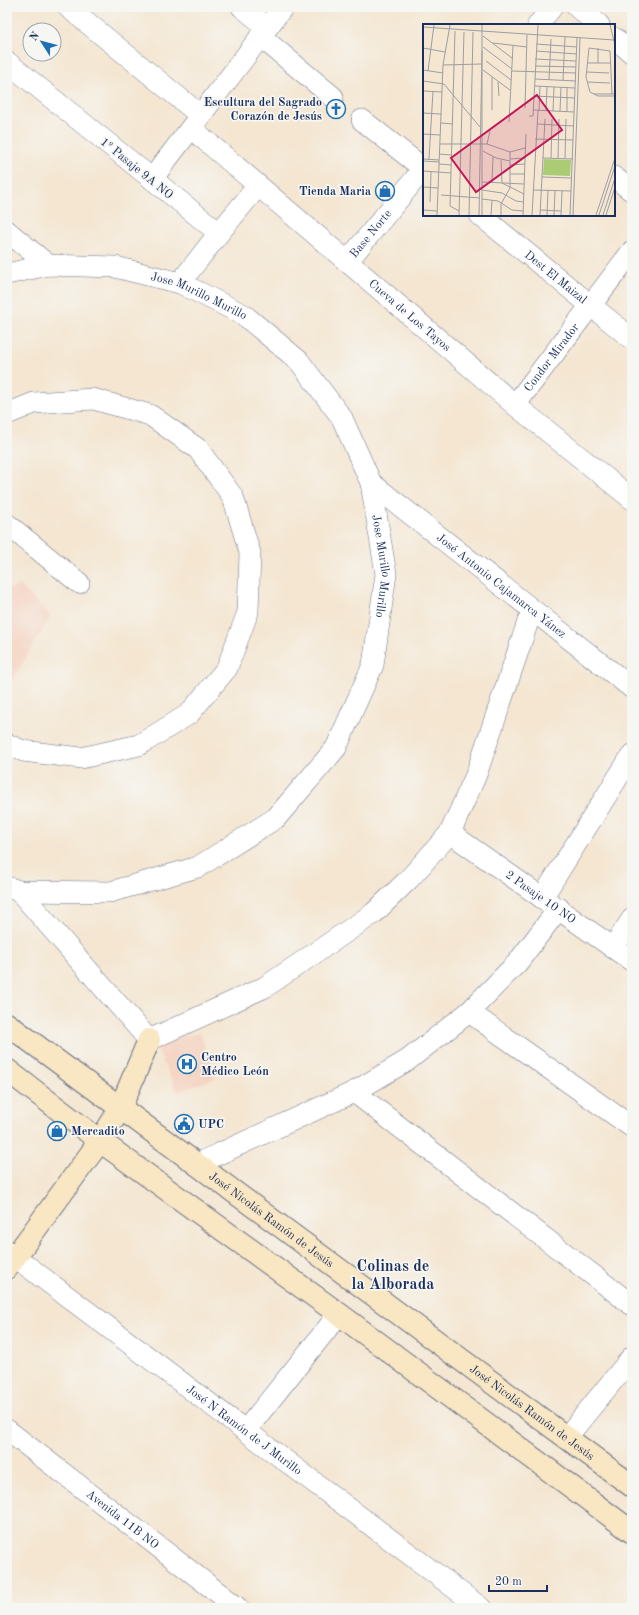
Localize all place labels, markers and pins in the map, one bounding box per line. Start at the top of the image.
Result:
place label: Escultura del Sagrado Corazón de Jesús [204,97,322,123]
church icon: Escultura del Sagrado Corazón de Jesús [325,98,347,120]
shop icon: Tienda Maria [374,180,396,202]
place label: Tienda Maria [299,186,371,198]
place label: Centro Médico León [201,1052,269,1078]
hospital icon: Centro Médico León [176,1053,198,1075]
public building icon: UPC [173,1113,195,1135]
place label: UPC [198,1119,224,1131]
shop icon: Mercadito [46,1120,68,1142]
place label: Mercadito [71,1126,125,1138]

